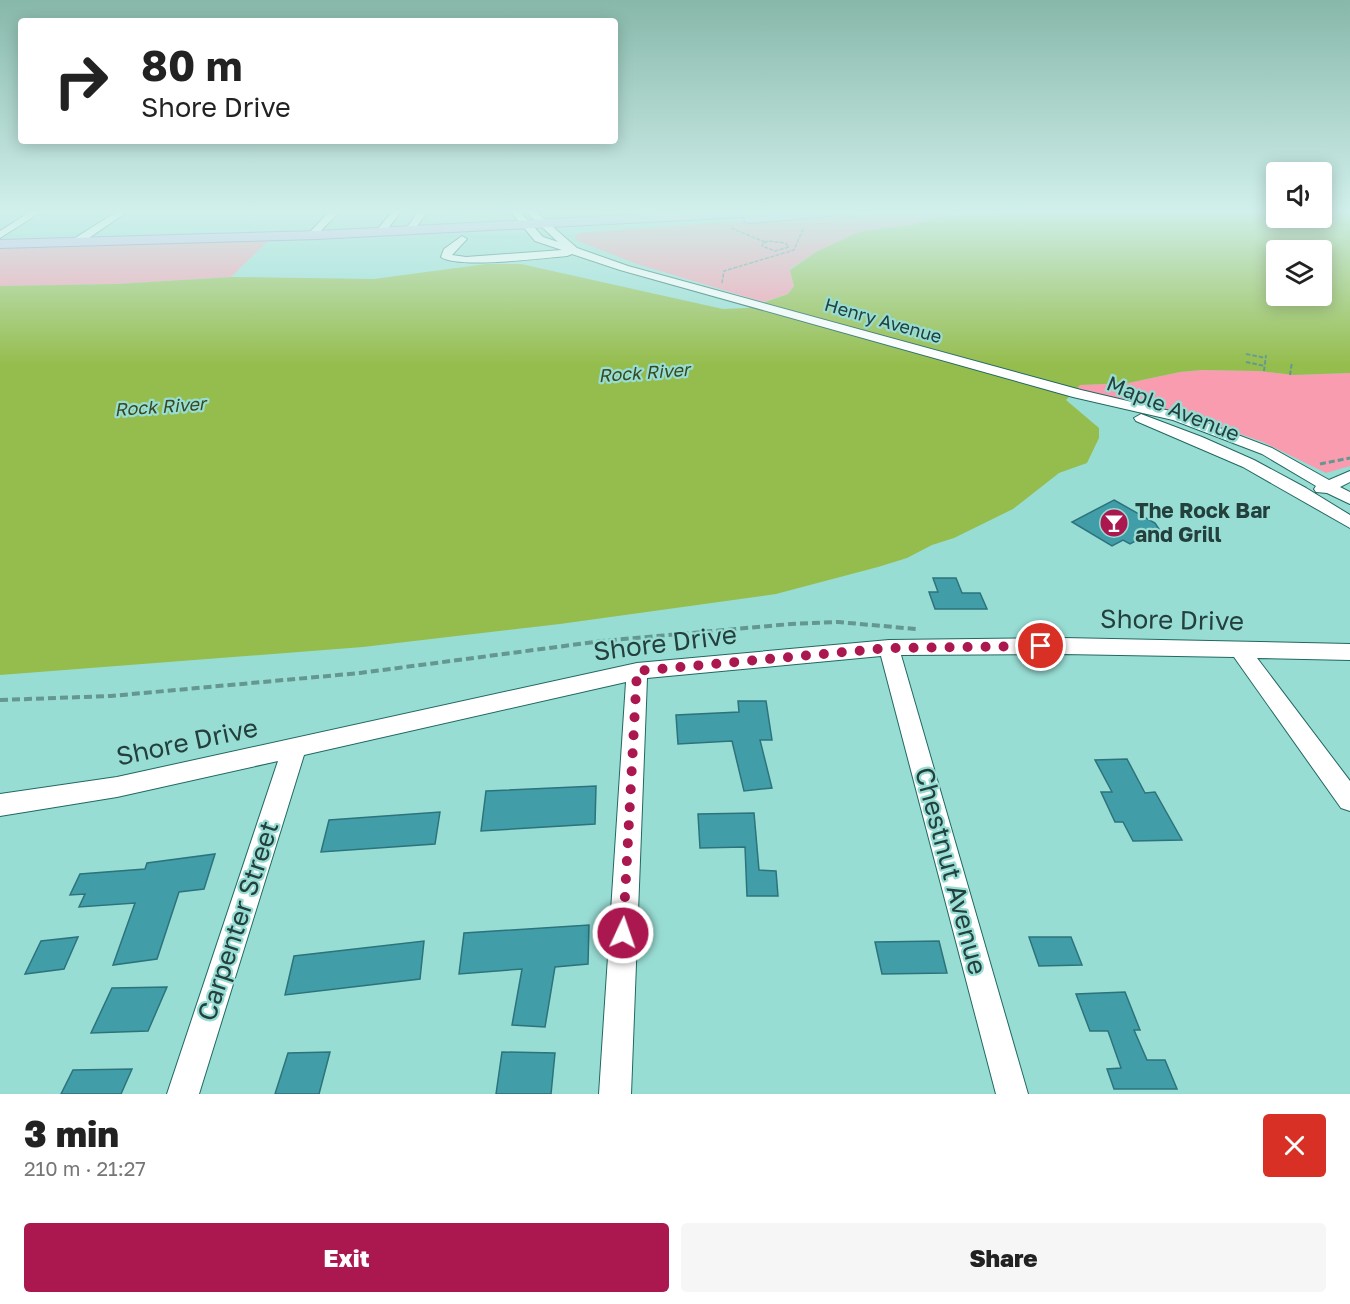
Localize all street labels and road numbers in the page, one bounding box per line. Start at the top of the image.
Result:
street label: Henry Avenue [822,293,944,347]
street label: Maple Avenue [1103,370,1244,447]
street label: Shore Drive [1100,603,1244,636]
street label: Shore Drive [592,618,738,667]
street label: Shore Drive [113,711,261,772]
street label: Chestnut Avenue [909,764,994,978]
street label: Carpenter Street [191,817,284,1025]

